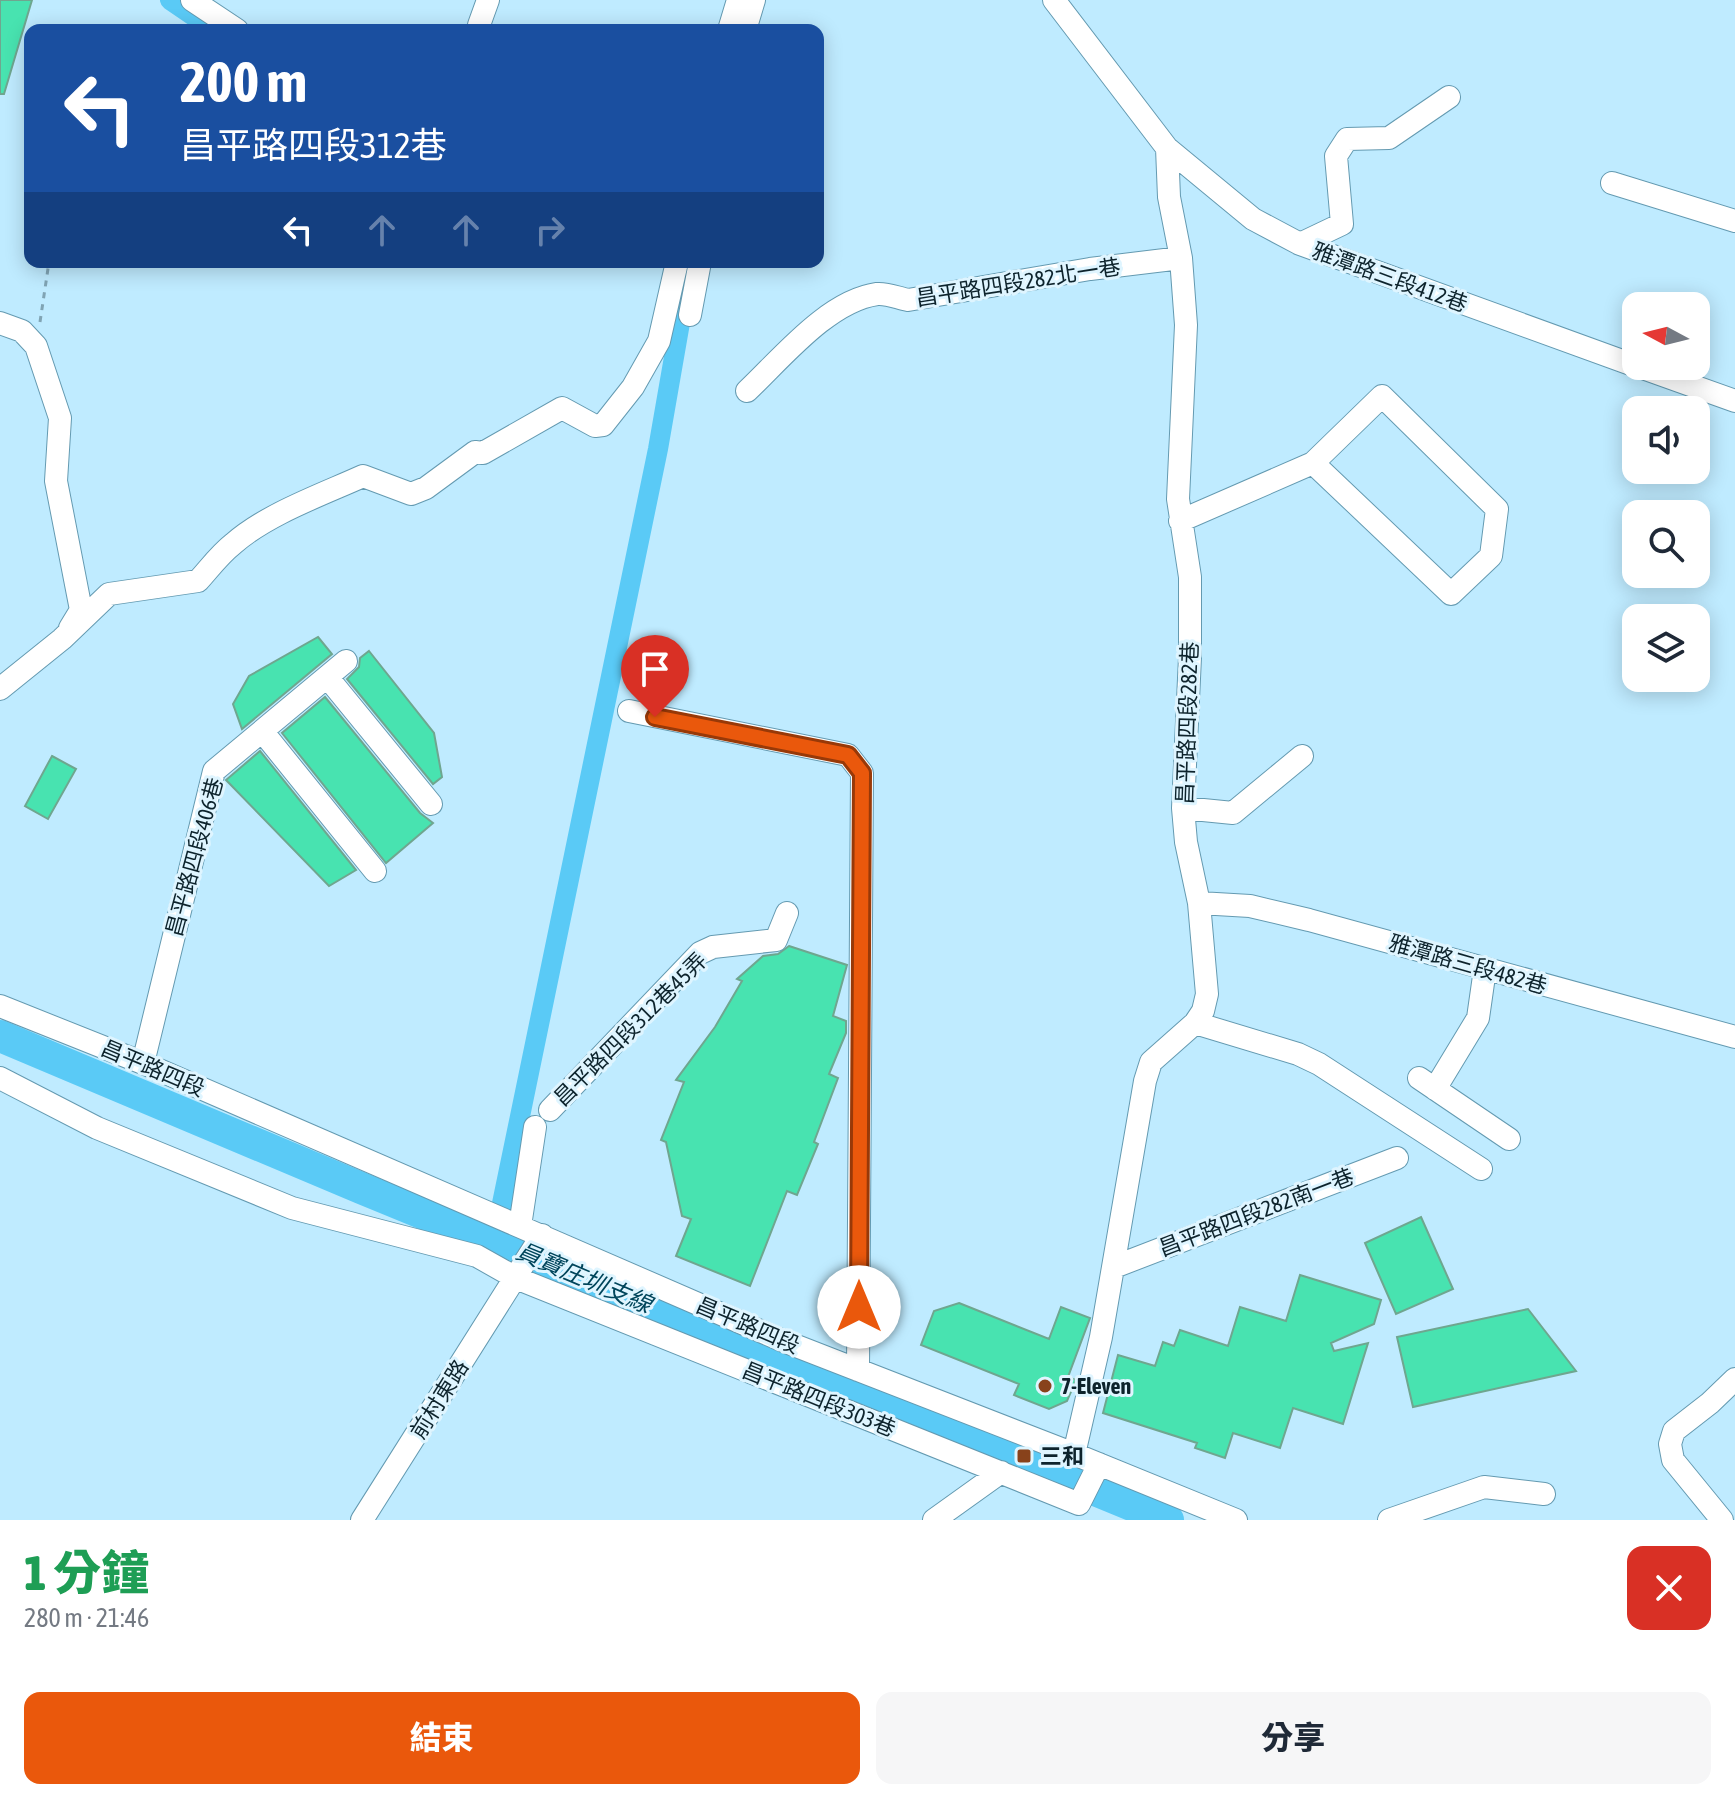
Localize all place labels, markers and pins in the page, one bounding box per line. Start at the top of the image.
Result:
pin [621,635,689,717]
place label: 7-Eleven [1061,1373,1131,1399]
marker: 7-Eleven [1036,1377,1054,1395]
place label: 三和 [1040,1443,1084,1469]
marker: 三和 [1015,1447,1033,1465]

